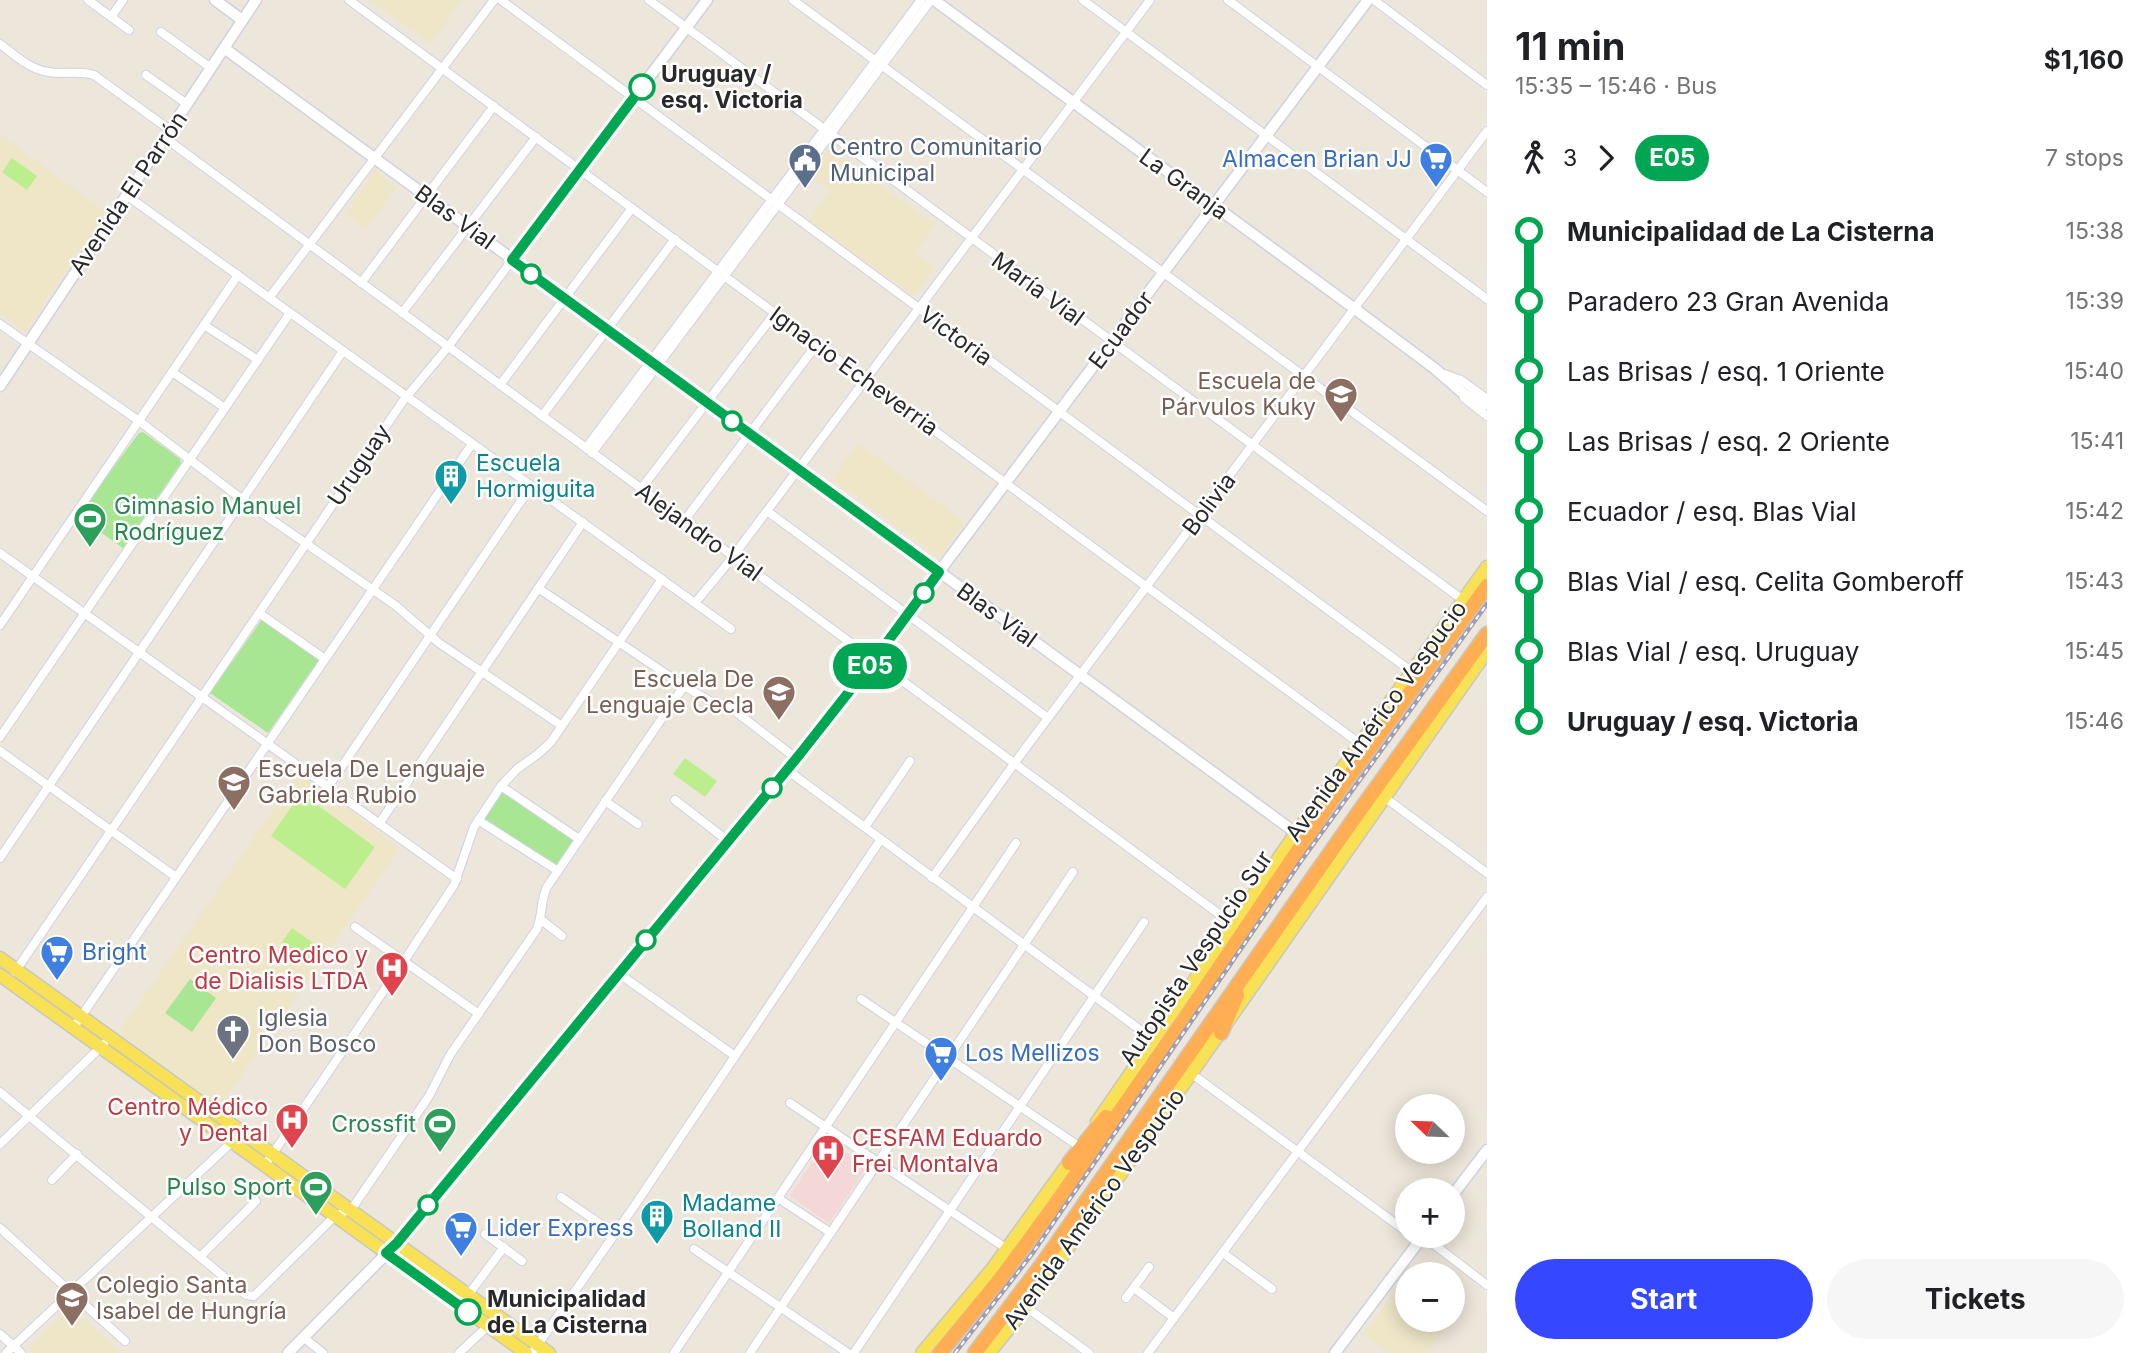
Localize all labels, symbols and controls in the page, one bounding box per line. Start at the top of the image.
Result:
text: 11 min [1515,23,1625,69]
text: $1,160 [2044,44,2124,75]
place label: Uruguay / esq. Victoria [661,60,803,114]
text: 15:35 – 15:46 · Bus [1515,72,1717,100]
marker: Uruguay / esq. Victoria [629,74,655,100]
street label: Avenida El Parrón [63,106,193,280]
place label: Centro Comunitario Municipal [830,133,1042,187]
icon: walk [1515,139,1553,177]
icon: forward [1587,139,1625,177]
supermarket icon: Almacen Brian JJ [1417,140,1455,189]
public building icon: Centro Comunitario Municipal [786,141,824,190]
street label: La Granja [1134,142,1234,226]
text: E05 [1649,143,1695,172]
text: 3 [1563,144,1577,172]
text: 7 stops [2045,144,2124,172]
place label: Almacen Brian JJ [1222,145,1412,173]
street label: Blas Vial [410,179,500,255]
text: Municipalidad de La Cisterna [1567,216,1935,247]
text: 15:38 [2066,217,2124,245]
street label: María Vial [986,246,1090,332]
unlabelled marker [521,264,541,284]
street label: Ecuador [1083,285,1159,374]
text: Paradero 23 Gran Avenida [1567,286,1889,317]
text: 15:39 [2066,287,2124,315]
street label: Ignacio Echeverria [764,300,944,442]
street label: Victoria [914,300,998,372]
text: Las Brisas / esq. 1 Oriente [1567,356,1885,387]
text: 15:40 [2065,357,2124,385]
place label: Escuela de Párvulos Kuky [1161,367,1316,421]
school or university icon: Escuela de Párvulos Kuky [1322,375,1360,424]
unlabelled marker [722,411,742,431]
street label: Uruguay [322,419,397,511]
text: Las Brisas / esq. 2 Oriente [1567,426,1890,457]
text: 15:41 [2070,427,2124,455]
place label: Escuela Hormiguita [476,449,595,503]
building icon: Escuela Hormiguita [432,457,470,506]
street label: Bolivia [1176,467,1242,541]
street label: Alejandro Vial [630,477,768,587]
place label: Gimnasio Manuel Rodríguez [114,492,301,546]
text: Ecuador / esq. Blas Vial [1567,496,1856,527]
text: 15:42 [2065,497,2124,525]
sports icon: Gimnasio Manuel Rodríguez [71,500,109,549]
text: Blas Vial / esq. Celita Gomberoff [1567,566,1964,597]
text: 15:43 [2065,567,2124,595]
street label: Blas Vial [952,577,1042,653]
unlabelled marker [914,583,934,603]
street label: Avenida Américo Vespucio [1279,595,1473,847]
text: Blas Vial / esq. Uruguay [1567,636,1859,667]
text: 15:45 [2065,637,2124,665]
line badge: E05 [830,643,910,689]
text: E05 [847,651,893,680]
place label: Escuela De Lenguaje Cecla [586,665,754,719]
school or university icon: Escuela De Lenguaje Cecla [760,673,798,722]
text: Uruguay / esq. Victoria [1567,706,1859,737]
text: 15:46 [2065,707,2124,735]
place label: Escuela De Lenguaje Gabriela Rubio [258,755,485,809]
school or university icon: Escuela De Lenguaje Gabriela Rubio [215,763,253,812]
unlabelled marker [762,778,782,798]
street label: Autopista Vespucio Sur [1114,845,1279,1071]
unlabelled marker [636,930,656,950]
supermarket icon: Bright [38,933,76,982]
place label: Bright [82,938,147,966]
place label: Centro Medico y de Dialisis LTDA [188,941,368,995]
hospital icon: Centro Medico y de Dialisis LTDA [373,949,411,998]
place label: Iglesia Don Bosco [258,1004,376,1058]
church icon: Iglesia Don Bosco [214,1012,252,1061]
supermarket icon: Los Mellizos [922,1034,960,1083]
place label: Los Mellizos [965,1039,1100,1067]
street label: Avenida Américo Vespucio [997,1083,1191,1335]
place label: Centro Médico y Dental [107,1093,268,1147]
north arrow [1395,1094,1465,1164]
map controls [1395,1094,1465,1332]
hospital icon: Centro Médico y Dental [273,1101,311,1150]
sports icon: Crossfit [421,1105,459,1154]
place label: Crossfit [331,1110,416,1138]
place label: CESFAM Eduardo Frei Montalva [852,1124,1043,1178]
hospital icon: CESFAM Eduardo Frei Montalva [809,1132,847,1181]
sports icon: Pulso Sport [297,1168,335,1217]
place label: Pulso Sport [167,1173,292,1201]
button: + [1395,1178,1465,1248]
place label: Madame Bolland II [682,1189,781,1243]
unlabelled marker [418,1195,438,1215]
building icon: Madame Bolland II [638,1197,676,1246]
supermarket icon: Lider Express [442,1209,480,1258]
place label: Lider Express [486,1214,634,1242]
button: Start [1515,1259,1813,1339]
button: Tickets [1827,1259,2124,1339]
button: − [1395,1262,1465,1332]
place label: Colegio Santa Isabel de Hungría [96,1271,287,1325]
school or university icon: Colegio Santa Isabel de Hungría [53,1279,91,1328]
place label: Municipalidad de La Cisterna [487,1285,648,1339]
marker: Municipalidad de La Cisterna [455,1299,481,1325]

